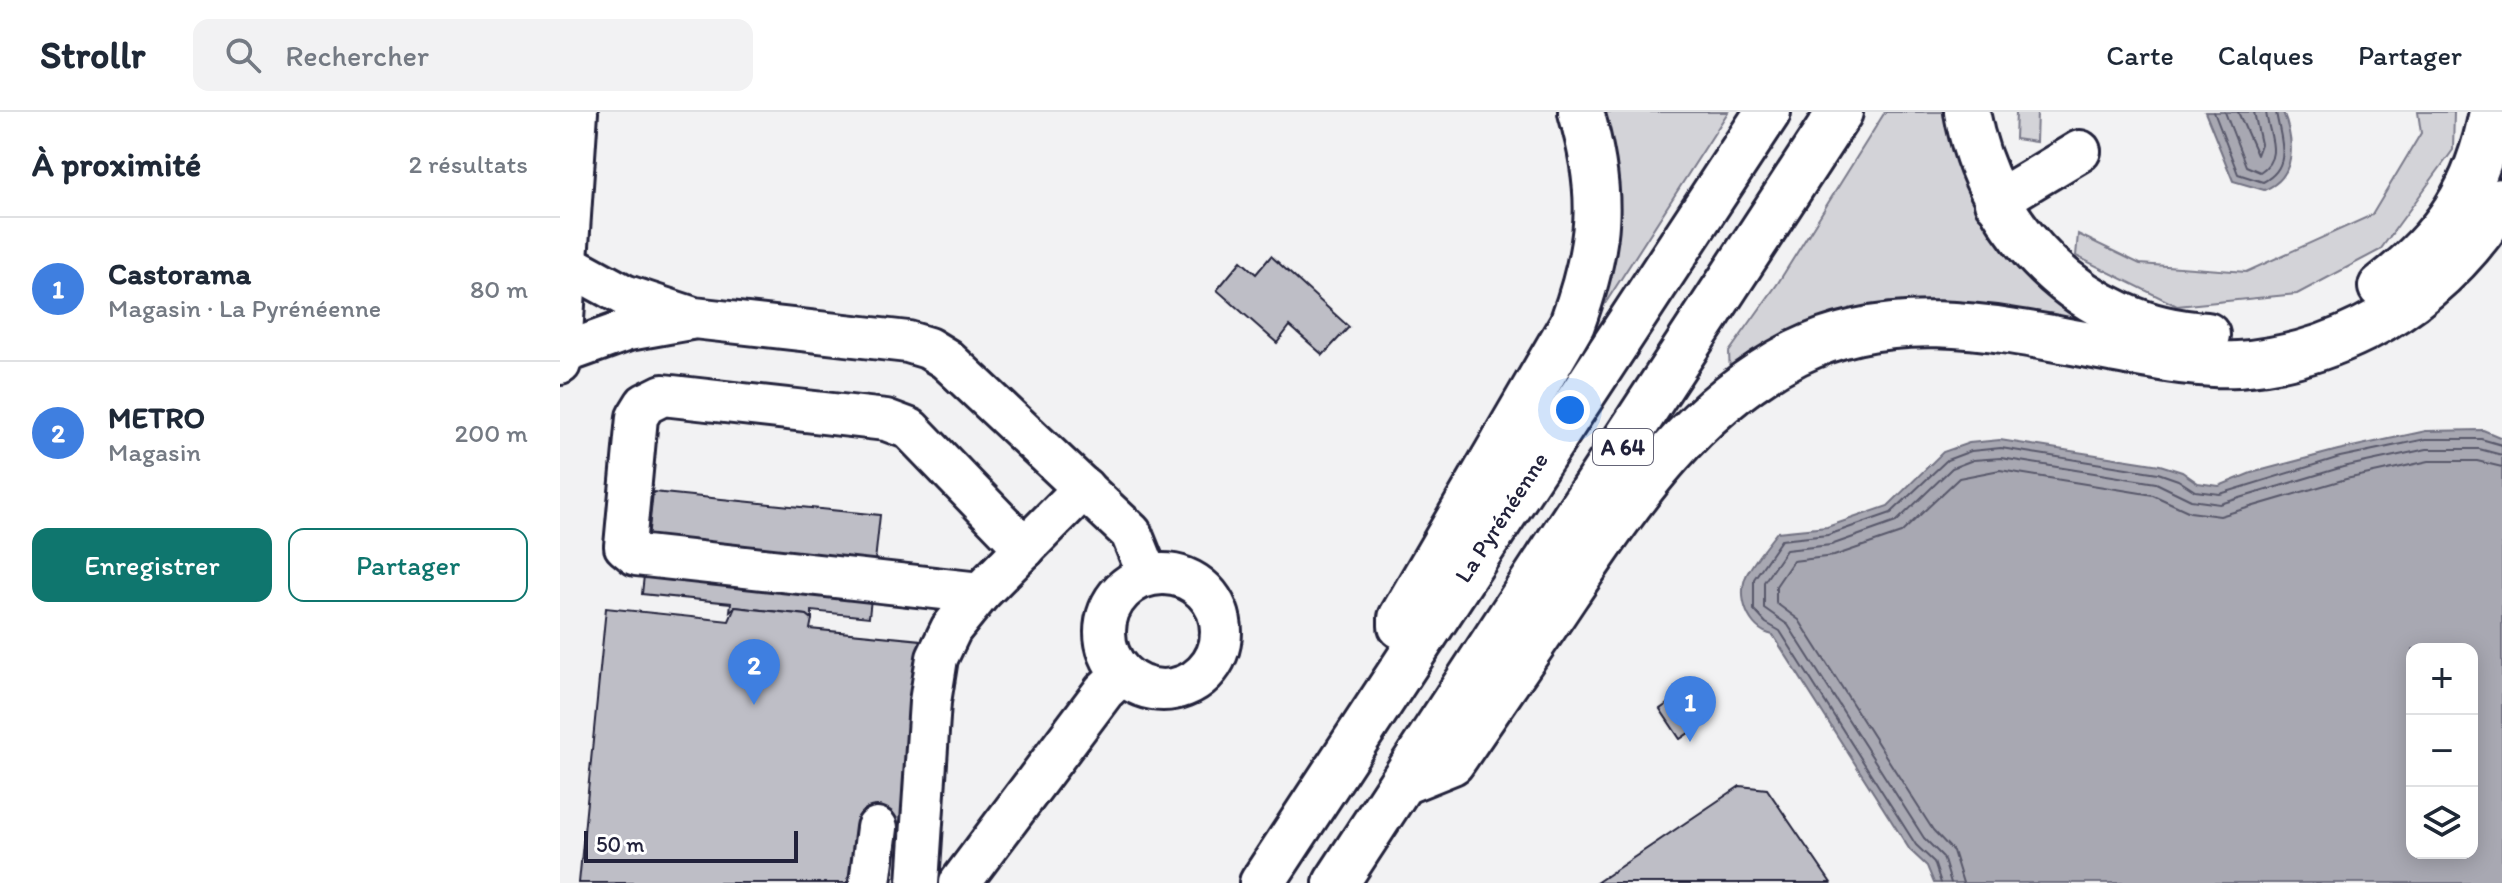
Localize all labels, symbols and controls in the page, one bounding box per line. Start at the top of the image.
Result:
search box [193,19,753,91]
text: Strollr [40,32,145,78]
icon: search [221,33,265,77]
text: Rechercher [285,37,429,74]
text: Carte [2106,38,2174,72]
text: Calques [2218,38,2314,72]
text: Partager [2358,38,2462,72]
text: À proximité [32,144,201,185]
text: 2 résultats [408,148,528,180]
text: Castorama [108,255,251,292]
text: 1 [52,273,64,305]
text: 80 m [470,273,528,305]
text: Magasin · La Pyrénéenne [108,292,381,324]
your location [1550,390,1590,430]
text: METRO [108,399,205,436]
text: 2 [51,417,65,449]
text: 200 m [455,417,528,449]
road number: A 64 [1593,429,1653,465]
text: Magasin [108,436,201,468]
street label: La Pyrénéenne [1448,446,1554,588]
button: Enregistrer [32,528,272,602]
button: Partager [288,528,528,602]
pin: 2 [728,639,780,705]
map controls [2406,643,2478,859]
button: + [2406,643,2478,715]
pin: 1 [1664,676,1716,742]
button: − [2406,715,2478,787]
button: layers [2406,787,2478,859]
scale bar [584,827,798,863]
text: 50 m [596,831,645,858]

